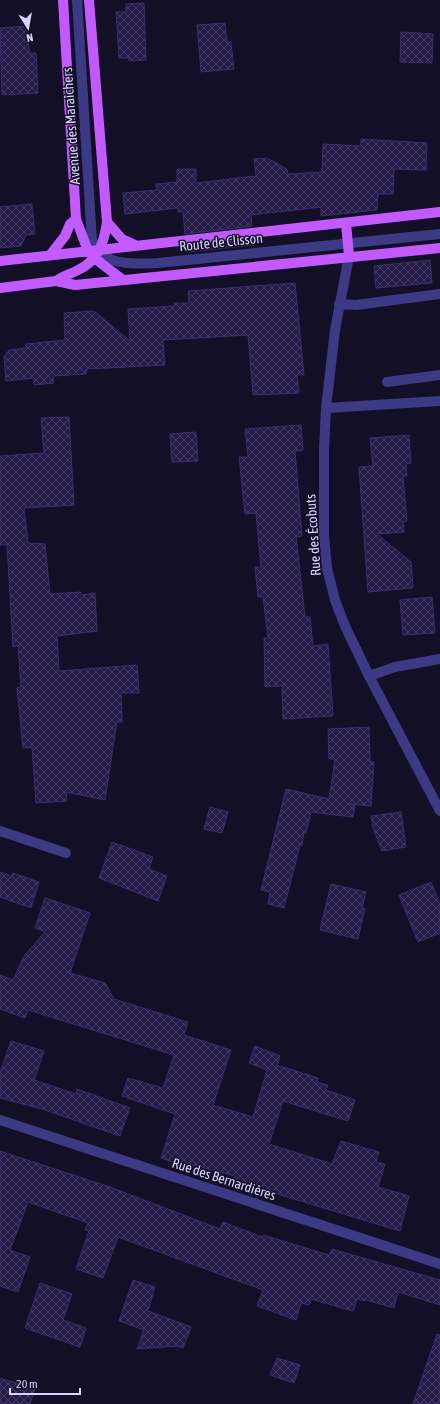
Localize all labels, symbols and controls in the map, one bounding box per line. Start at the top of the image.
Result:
north arrow [8,8,48,48]
text: N [26,31,34,44]
street label: Avenue des Maraîchers [59,67,83,185]
street label: Route de Clisson [178,230,264,254]
street label: Rue des Écobuts [302,493,324,576]
street label: Rue des Bernardières [170,1155,278,1203]
scale bar [10,1370,80,1396]
text: 20 m [16,1377,38,1391]

